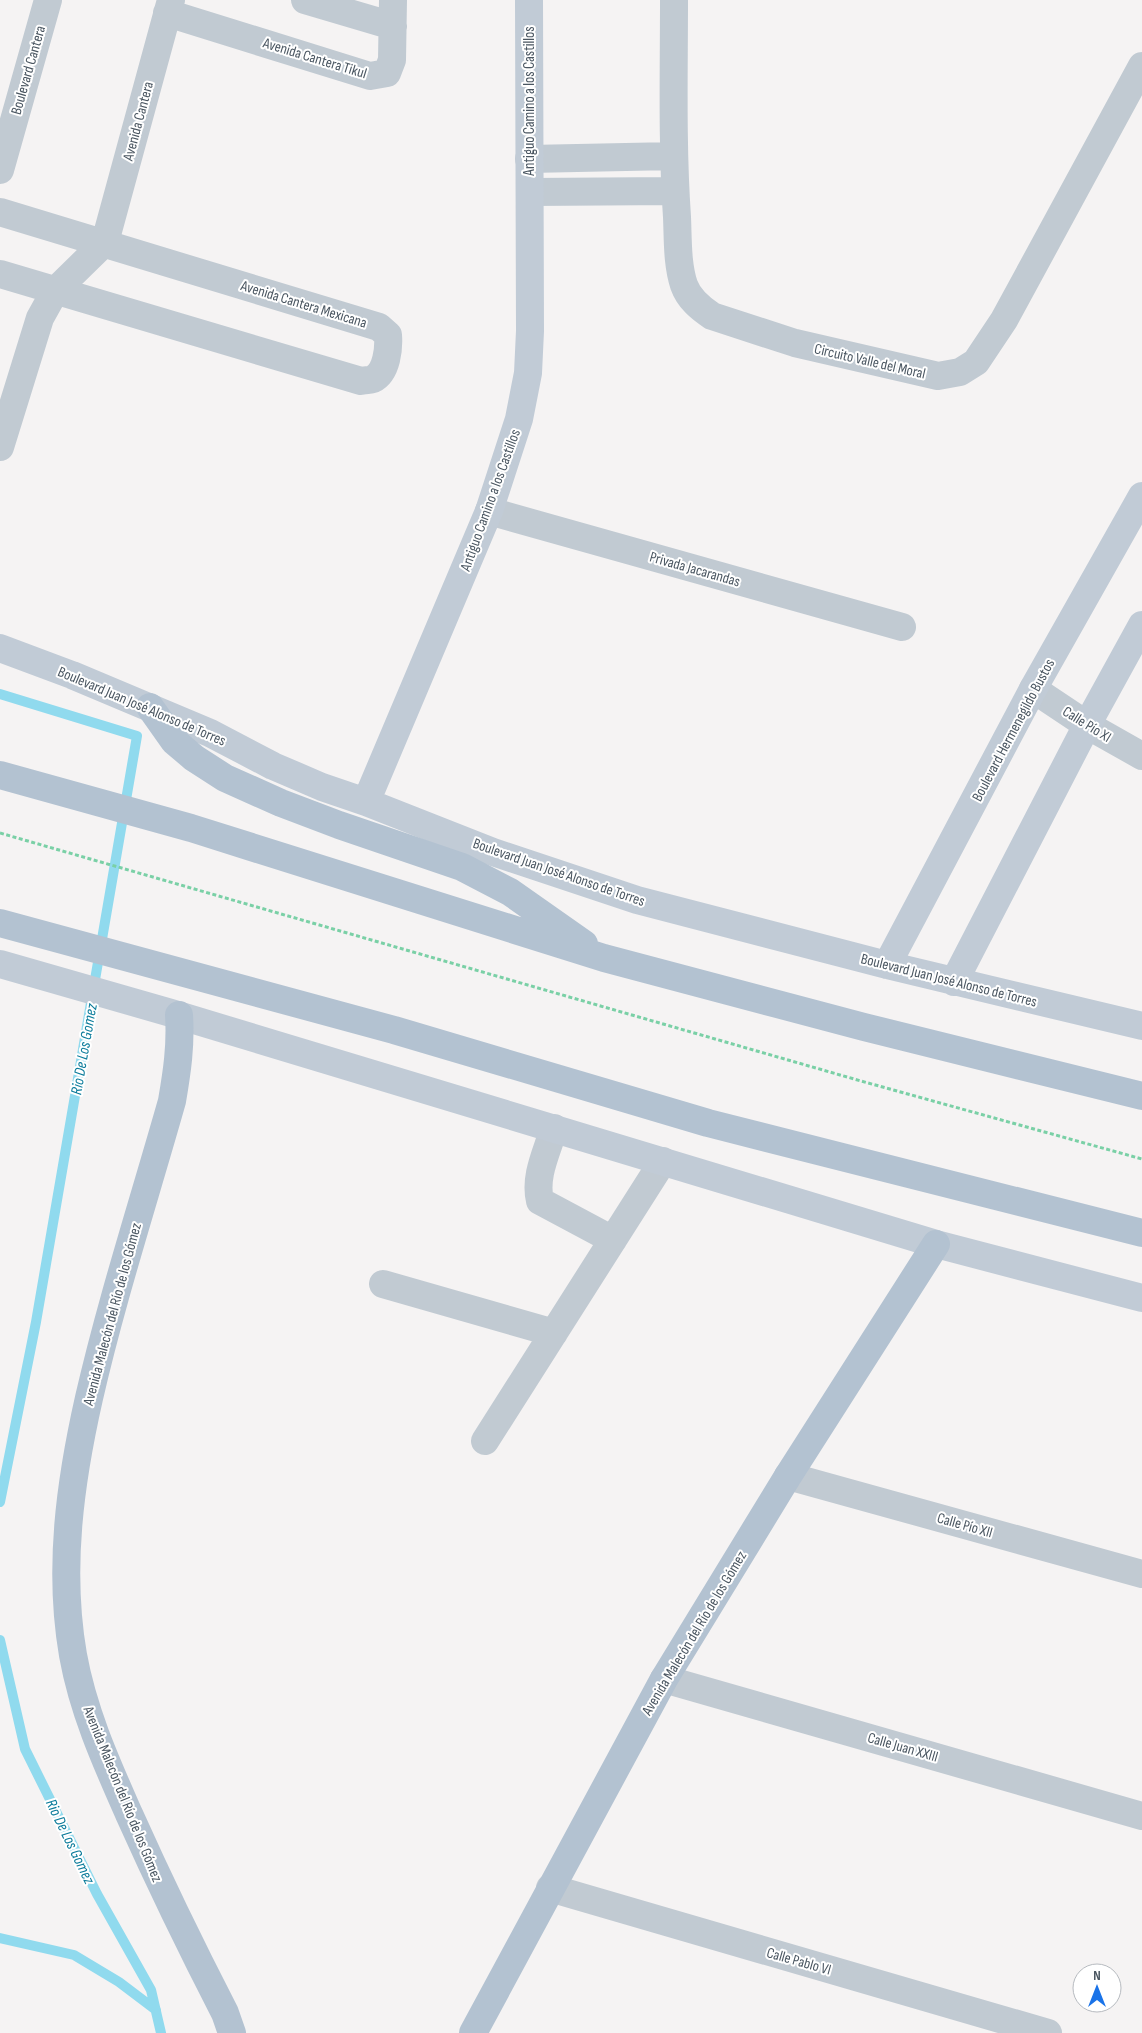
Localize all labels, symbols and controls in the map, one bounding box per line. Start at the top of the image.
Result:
street label: Boulevard Cantera [7,23,50,117]
street label: Antiguo Camino a los Castillos [520,26,539,177]
street label: Avenida Cantera Tikul [260,33,369,83]
street label: Avenida Cantera [119,79,158,164]
street label: Avenida Cantera Mexicana [238,276,369,333]
street label: Circuito Valle del Moral [812,339,927,384]
street label: Antiguo Camino a los Castillos [456,427,525,575]
street label: Privada Jacarandas [647,547,742,591]
street label: Boulevard Hermenegildo Bustos [968,656,1059,805]
street label: Boulevard Juan José Alonso de Torres [55,662,229,751]
street label: Calle Pío XI [1059,702,1115,747]
street label: Boulevard Juan José Alonso de Torres [470,834,647,911]
street label: Boulevard Juan José Alonso de Torres [859,949,1039,1012]
water label: Rio De Los Gomez [67,1001,102,1096]
street label: Avenida Malecón del Río de los Gómez [79,1220,146,1408]
street label: Calle Pío XII [935,1509,995,1542]
street label: Avenida Malecón del Río de los Gómez [637,1547,751,1720]
street label: Avenida Malecón del Río de los Gómez [78,1703,167,1886]
street label: Calle Juan XXIII [865,1728,940,1767]
water label: Rio De Los Gomez [41,1796,99,1888]
street label: Calle Pablo VI [764,1943,833,1980]
north arrow [1072,1963,1122,2013]
text: N [1093,1967,1101,1984]

